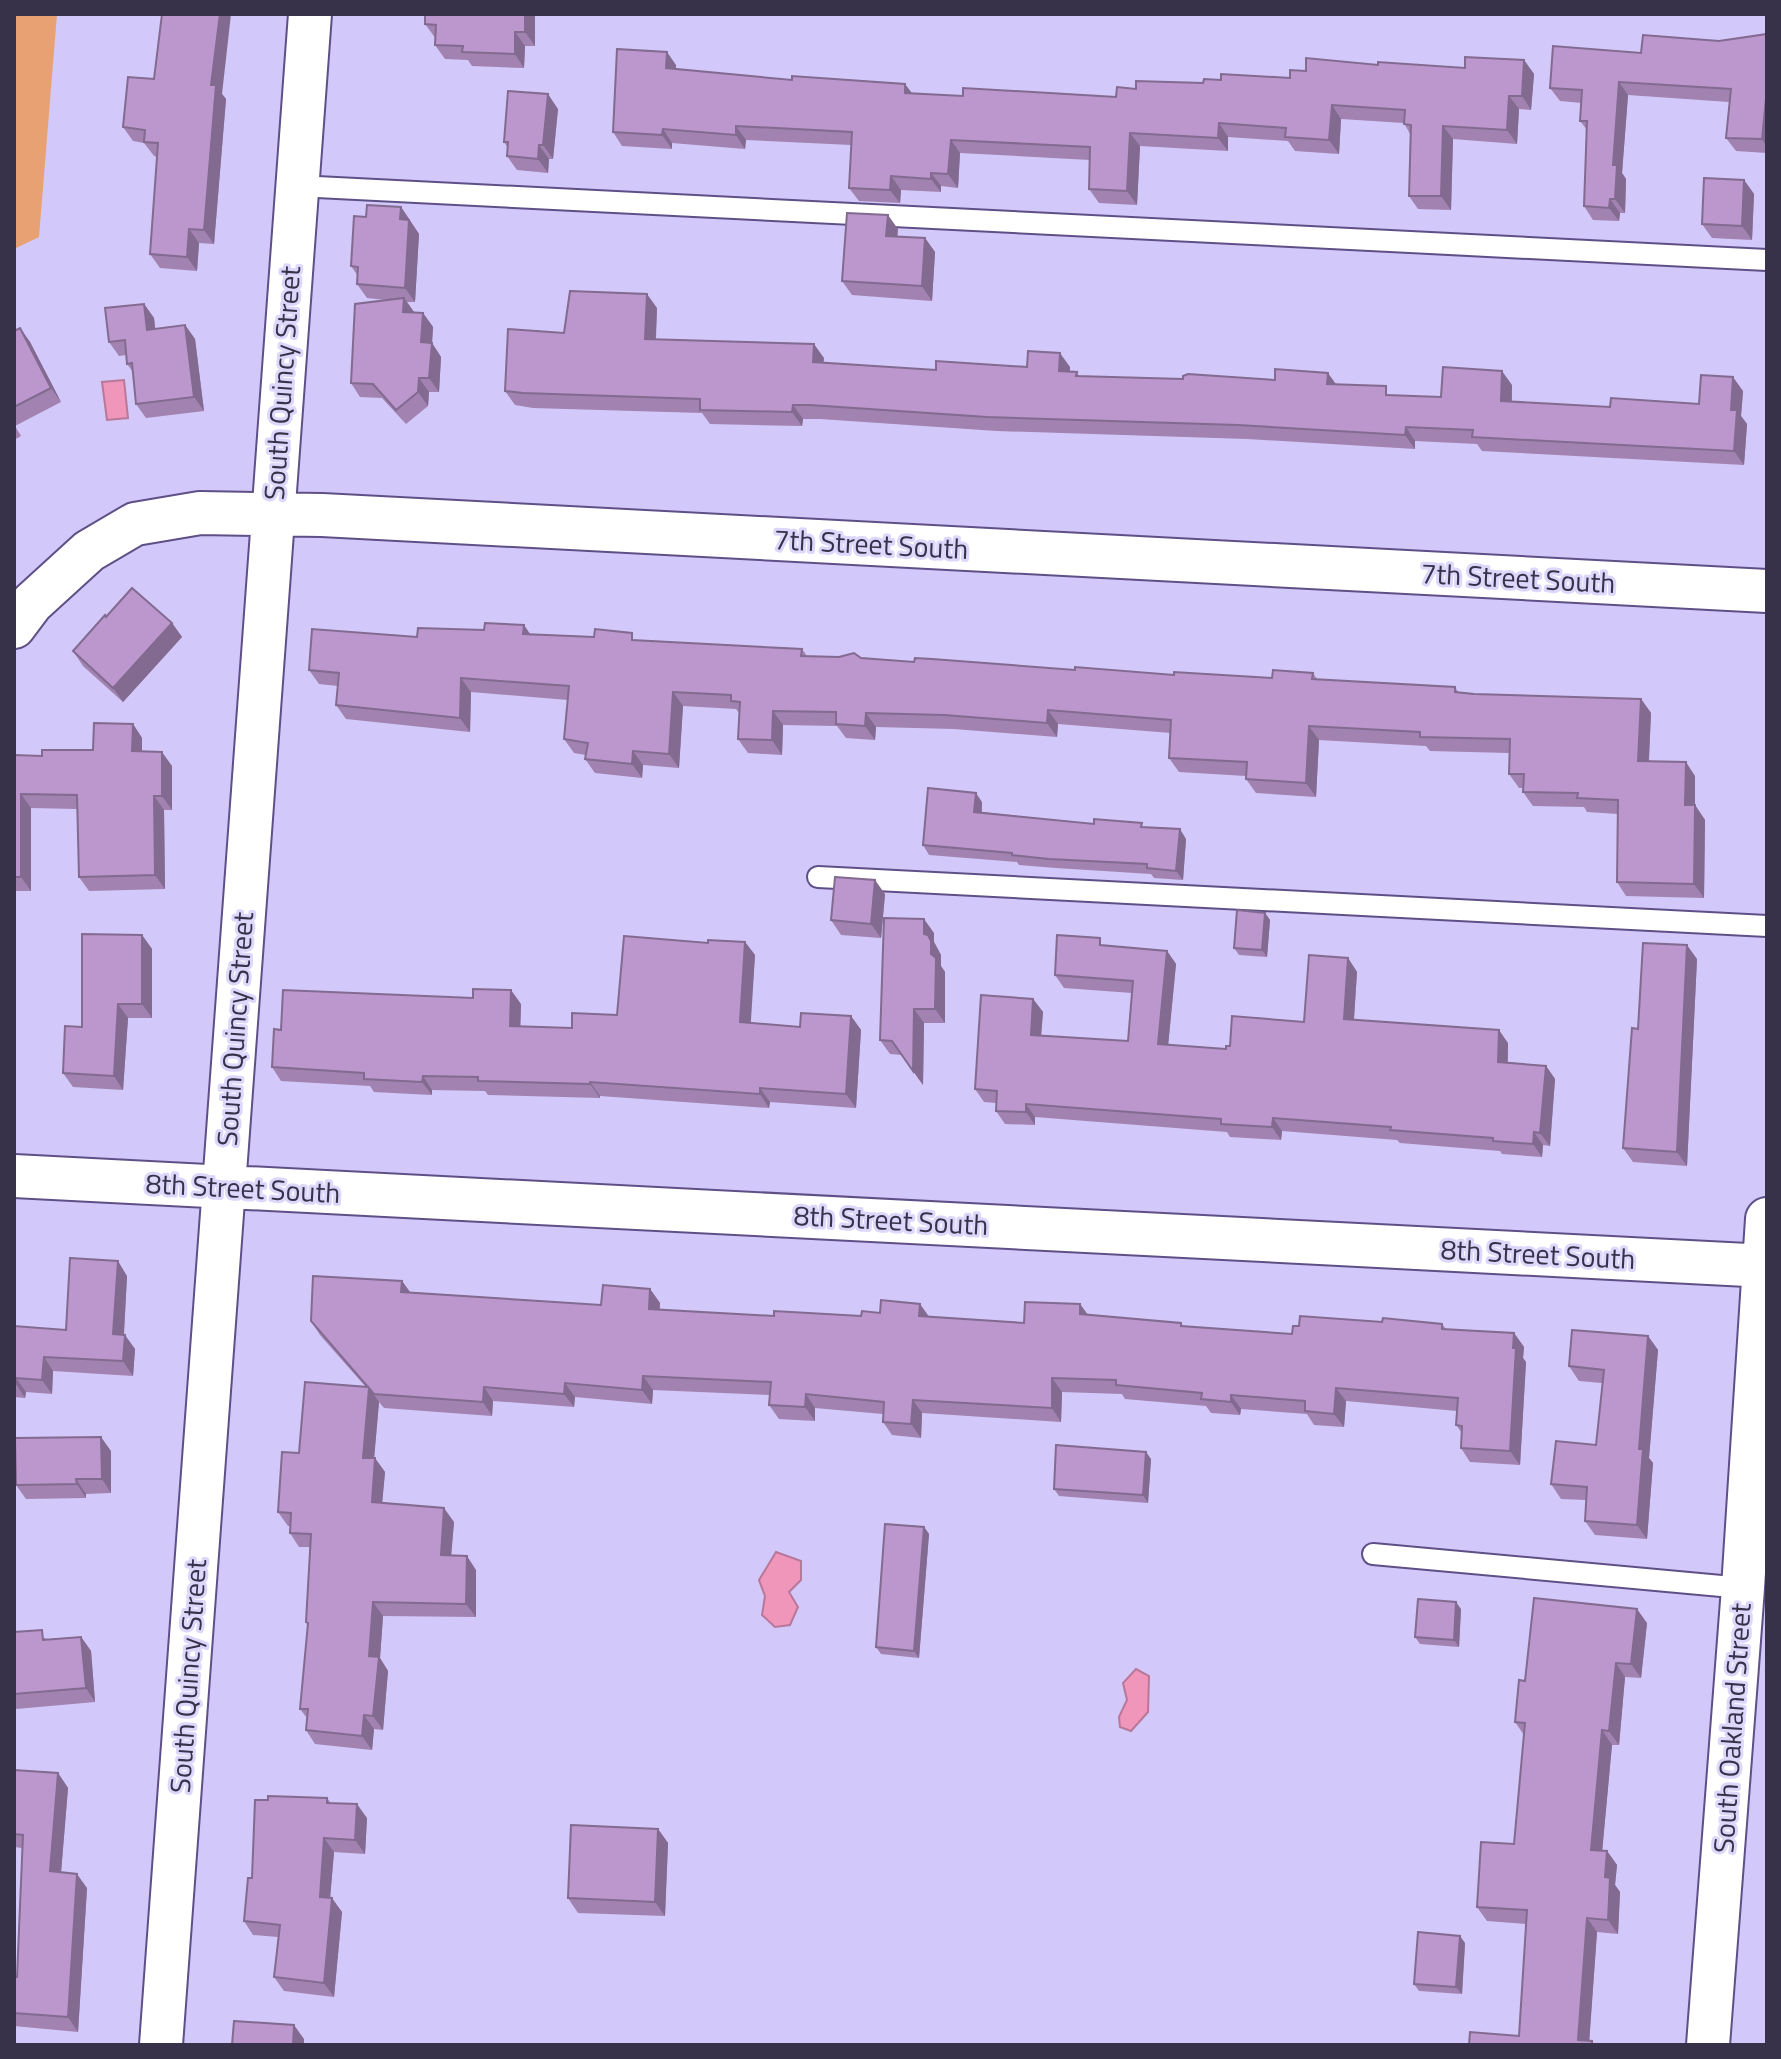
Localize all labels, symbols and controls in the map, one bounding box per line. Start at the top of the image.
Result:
street label: South Quincy Street [252,264,311,501]
street label: 7th Street South [773,517,969,570]
street label: 7th Street South [1420,551,1616,604]
street label: South Quincy Street [205,910,264,1147]
street label: 8th Street South [145,1161,341,1214]
street label: 8th Street South [793,1193,989,1246]
street label: 8th Street South [1440,1227,1636,1280]
street label: South Quincy Street [158,1557,217,1794]
street label: South Oakland Street [1701,1601,1762,1854]

